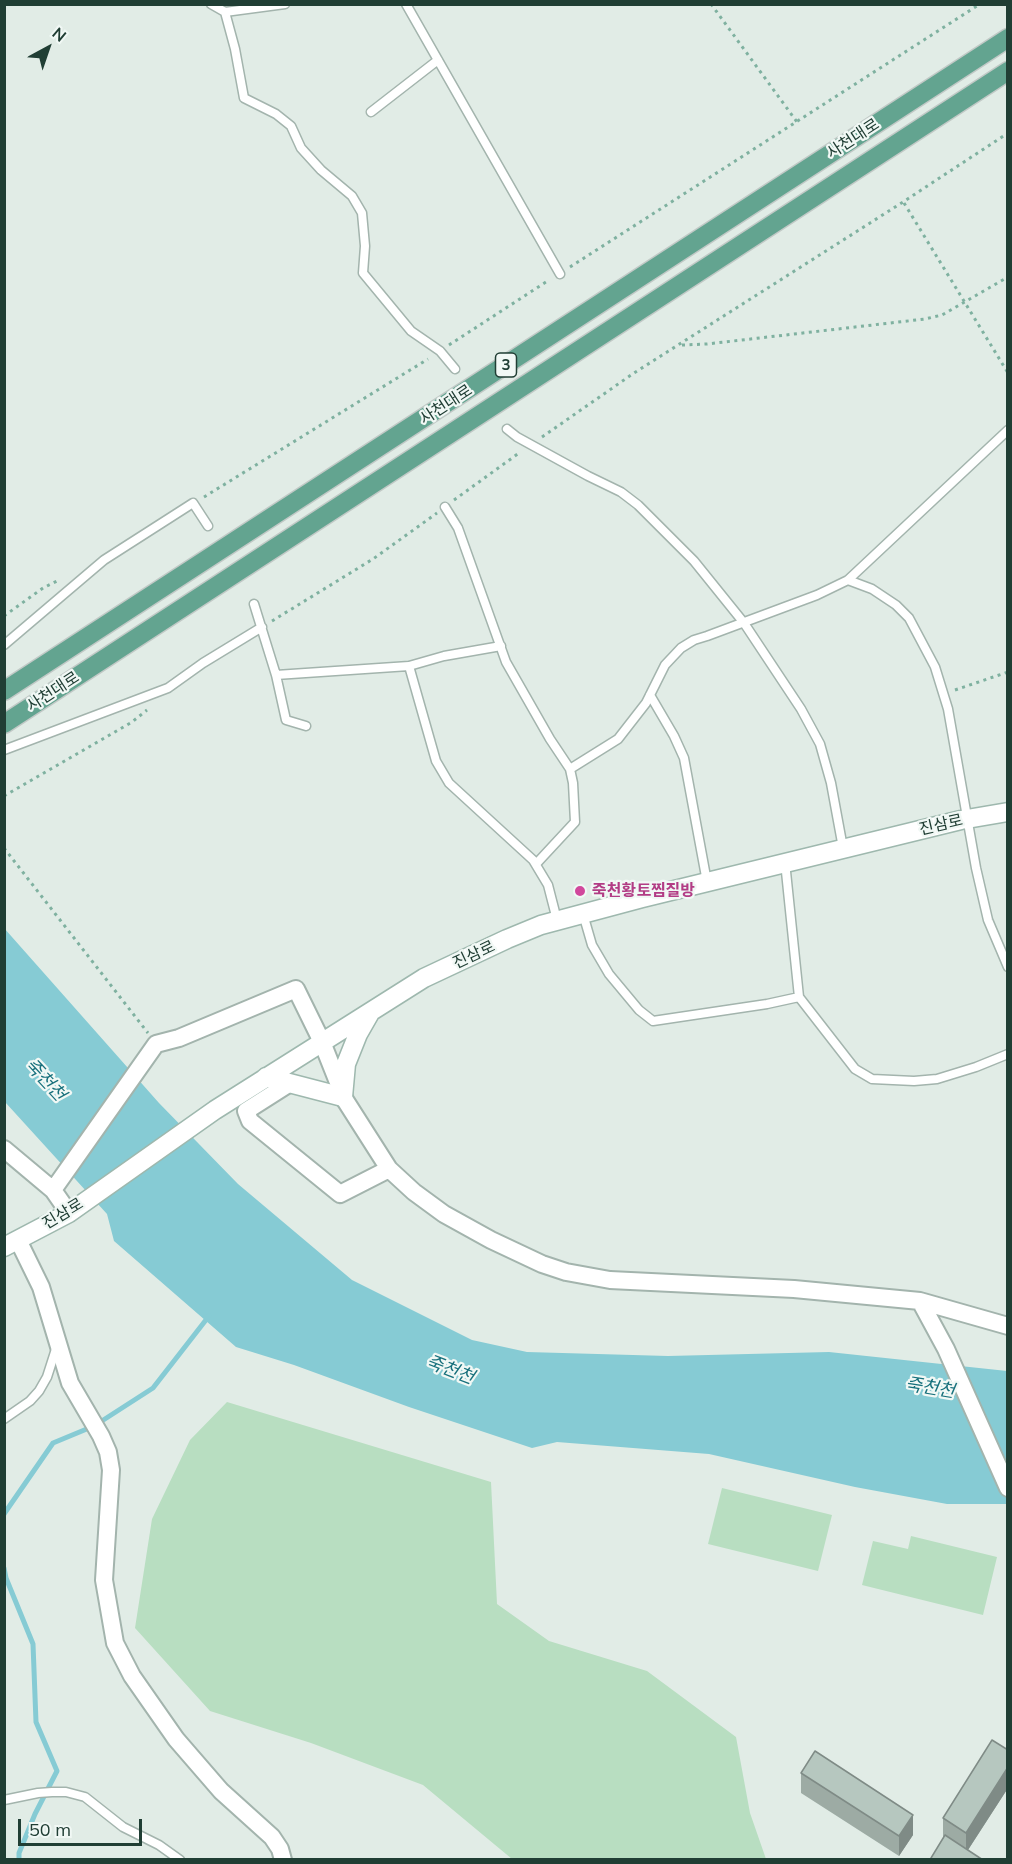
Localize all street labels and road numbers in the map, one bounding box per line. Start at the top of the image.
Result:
street label: 사천대로 [823,115,883,163]
road number: 3 [496,353,516,377]
street label: 사천대로 [416,381,476,429]
street label: 사천대로 [23,668,83,716]
street label: 진삼로 [917,811,965,839]
street label: 진삼로 [450,937,498,973]
street label: 진삼로 [39,1194,87,1234]

